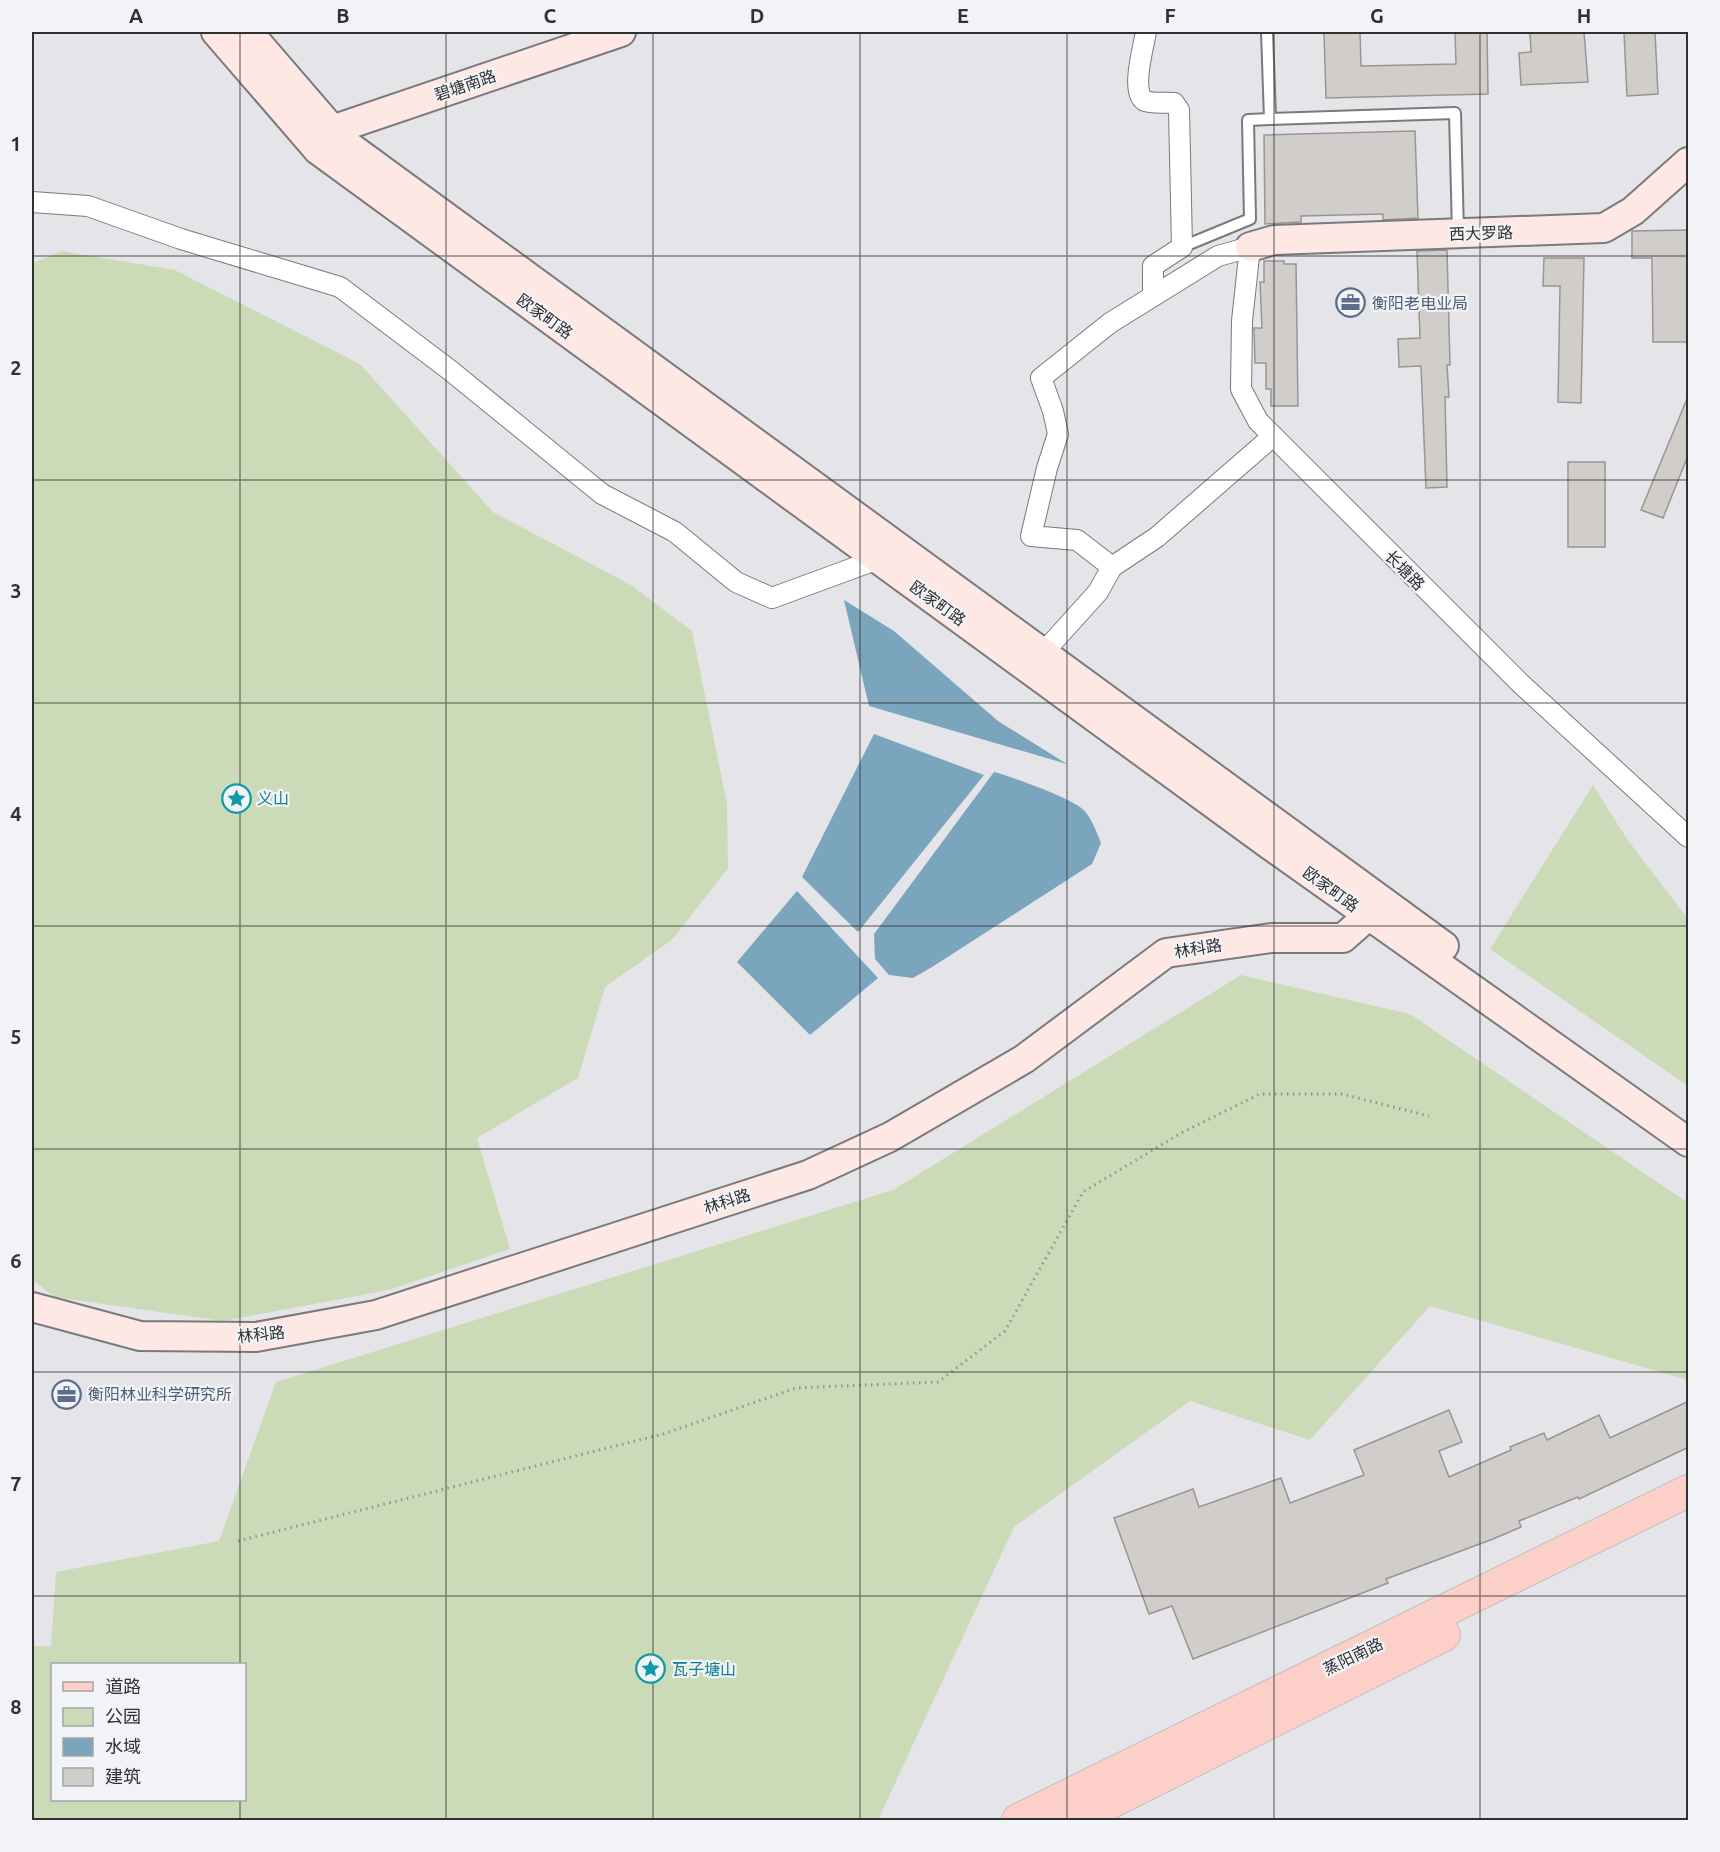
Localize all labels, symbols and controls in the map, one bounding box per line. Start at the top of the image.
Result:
text: A [129,4,143,27]
text: B [336,4,350,27]
text: C [544,4,557,27]
text: D [750,4,764,27]
text: E [957,4,969,27]
text: F [1164,4,1176,27]
text: G [1370,4,1384,27]
text: H [1577,4,1591,27]
street label: 碧塘南路 [432,66,498,104]
text: 1 [10,132,22,155]
street label: 西大罗路 [1449,223,1513,243]
office icon: 衡阳老电业局 [1335,287,1367,319]
street label: 欧家町路 [514,290,576,342]
place label: 衡阳老电业局 [1372,294,1468,312]
text: 2 [10,356,22,379]
street label: 长塘路 [1382,547,1428,593]
street label: 欧家町路 [907,577,969,629]
text: 3 [10,579,22,602]
place icon: 义山 [220,782,252,814]
place label: 义山 [257,789,289,807]
text: 4 [10,802,22,825]
street label: 欧家町路 [1300,863,1362,915]
street label: 林科路 [1173,935,1223,961]
text: 5 [10,1025,22,1048]
street label: 林科路 [701,1185,753,1217]
text: 6 [10,1249,22,1272]
street label: 林科路 [236,1323,286,1345]
office icon: 衡阳林业科学研究所 [51,1378,83,1410]
place label: 衡阳林业科学研究所 [88,1385,232,1403]
text: 7 [10,1472,22,1495]
street label: 蒸阳南路 [1320,1634,1386,1678]
place icon: 瓦子塘山 [635,1653,667,1685]
place label: 瓦子塘山 [672,1660,736,1678]
legend [51,1663,246,1801]
text: 道路 [105,1676,141,1696]
text: 8 [10,1695,22,1718]
text: 公园 [105,1706,141,1726]
text: 水域 [105,1736,141,1756]
text: 建筑 [105,1766,141,1786]

